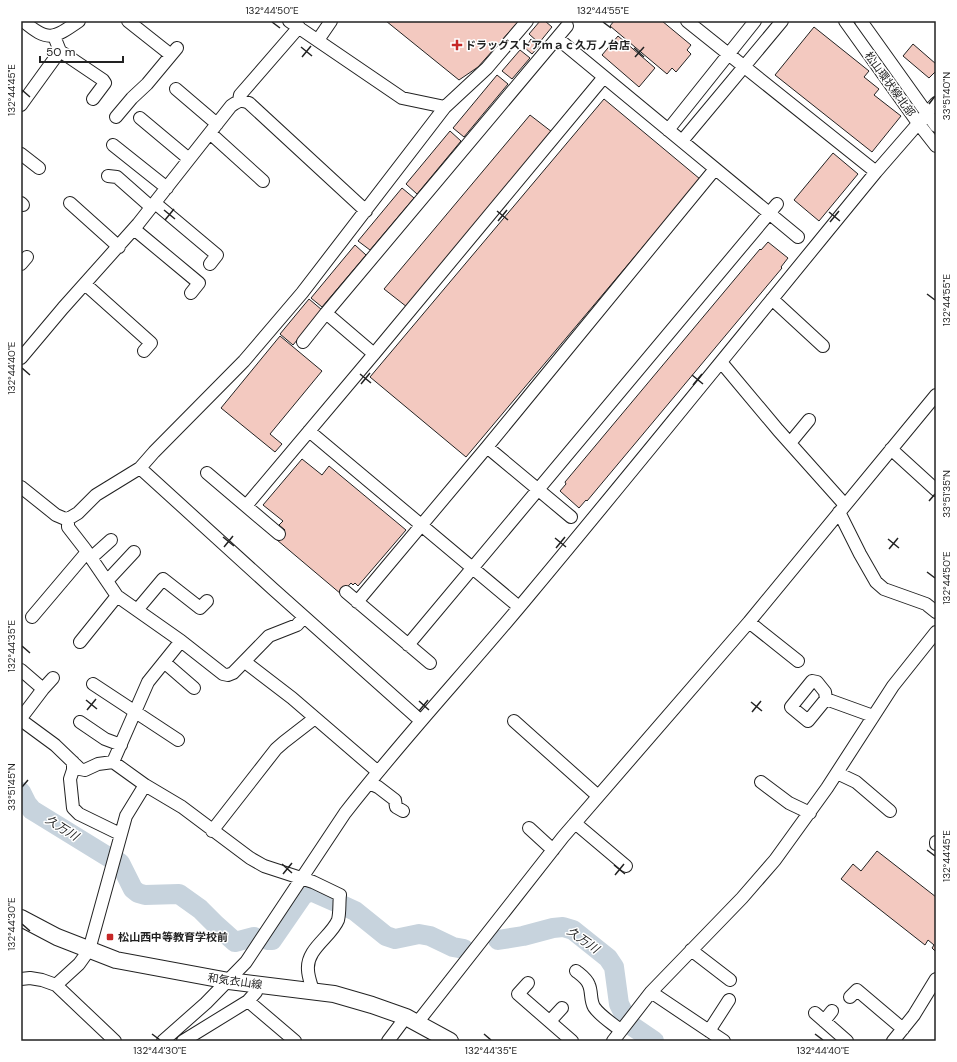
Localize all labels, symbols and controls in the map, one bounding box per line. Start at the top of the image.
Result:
text: 132°44'50"E [245,4,299,17]
text: 132°44'55"E [577,4,629,17]
scale bar [40,38,123,64]
place label: ドラッグストアｍａｃ久万ノ台店 [465,38,630,52]
marker: ドラッグストアｍａｃ久万ノ台店 [452,40,462,50]
text: 50 m [46,44,75,60]
street label: 松山環状線北部 [862,49,918,119]
text: 132°44'45"E [5,64,18,116]
text: 33°51'40"N [940,72,953,120]
text: 132°44'55"E [940,274,953,326]
text: 132°44'40"E [5,341,18,394]
text: 33°51'35"N [940,470,953,518]
text: 132°44'50"E [940,551,953,605]
text: 132°44'35"E [5,619,18,672]
text: 33°51'45"N [5,763,18,811]
water label: 久万川 [42,812,83,845]
text: 132°44'45"E [940,830,953,882]
text: 132°44'30"E [5,897,18,951]
water label: 久万川 [564,923,604,958]
place label: 松山西中等教育学校前 [118,930,228,944]
marker: 松山西中等教育学校前 [105,932,115,942]
street label: 和気衣山線 [207,970,263,992]
text: 132°44'30"E [133,1044,187,1057]
text: 132°44'35"E [465,1044,518,1057]
text: 132°44'40"E [797,1044,850,1057]

